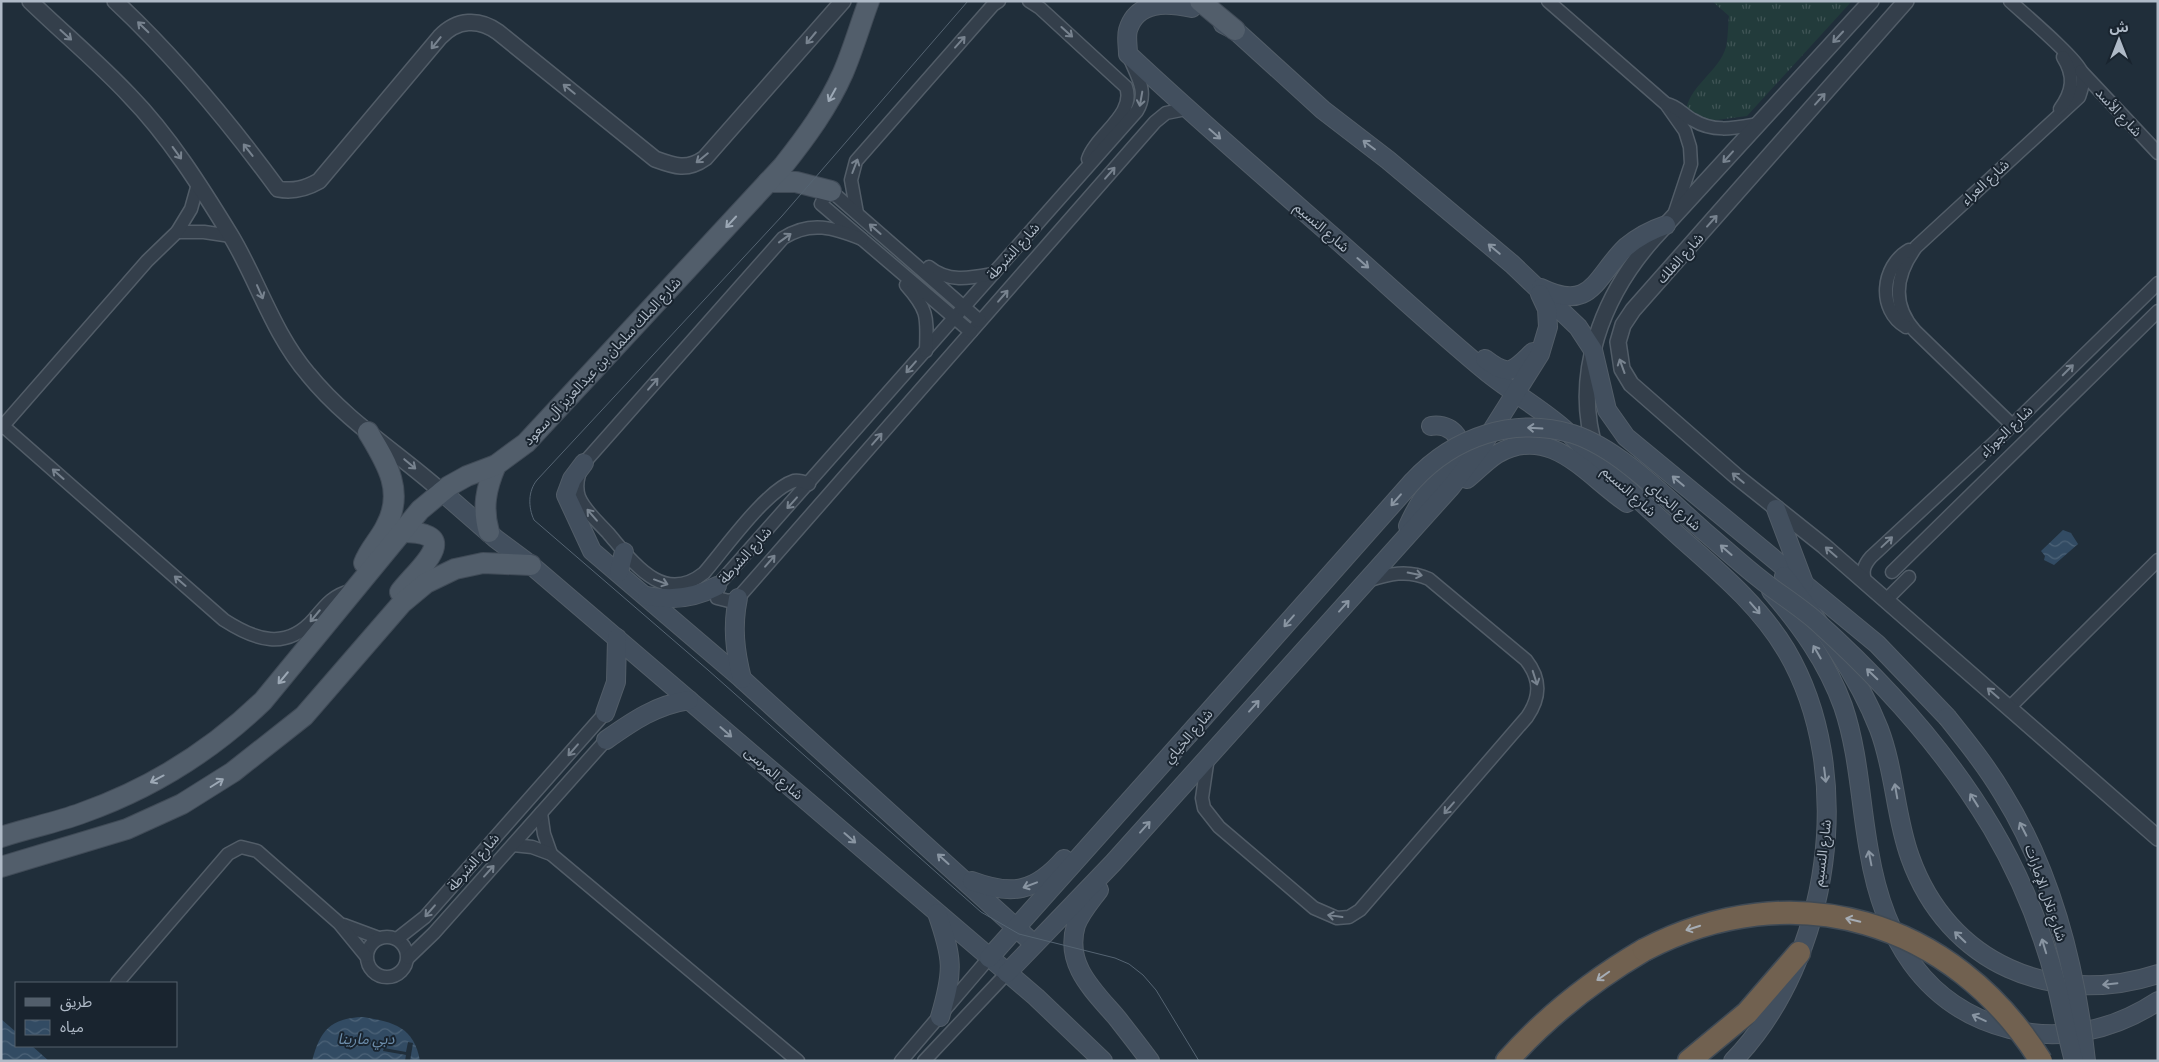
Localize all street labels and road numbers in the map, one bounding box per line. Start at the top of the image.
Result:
street label: شارع الأسد [2090,84,2146,142]
street label: شارع العراء [1957,155,2014,210]
street label: شارع النسيم [1289,198,1353,257]
street label: شارع الشرطة [983,219,1045,285]
street label: شارع الفلك [1653,229,1709,288]
street label: شارع الملك سلمان بن عبدالعزيز آل سعود [519,273,686,450]
street label: شارع الجوزاء [1976,401,2038,462]
street label: شارع النسيم [1597,462,1660,522]
street label: شارع الخياي [1642,477,1705,536]
street label: شارع الشرطة [715,523,777,589]
street label: شارع الخياي [1159,705,1218,768]
street label: شارع المرسى [740,743,807,805]
street label: شارع النسيم [1809,818,1837,888]
street label: شارع الشرطة [443,829,505,896]
street label: شارع تلال الإمارات [2019,842,2071,944]

